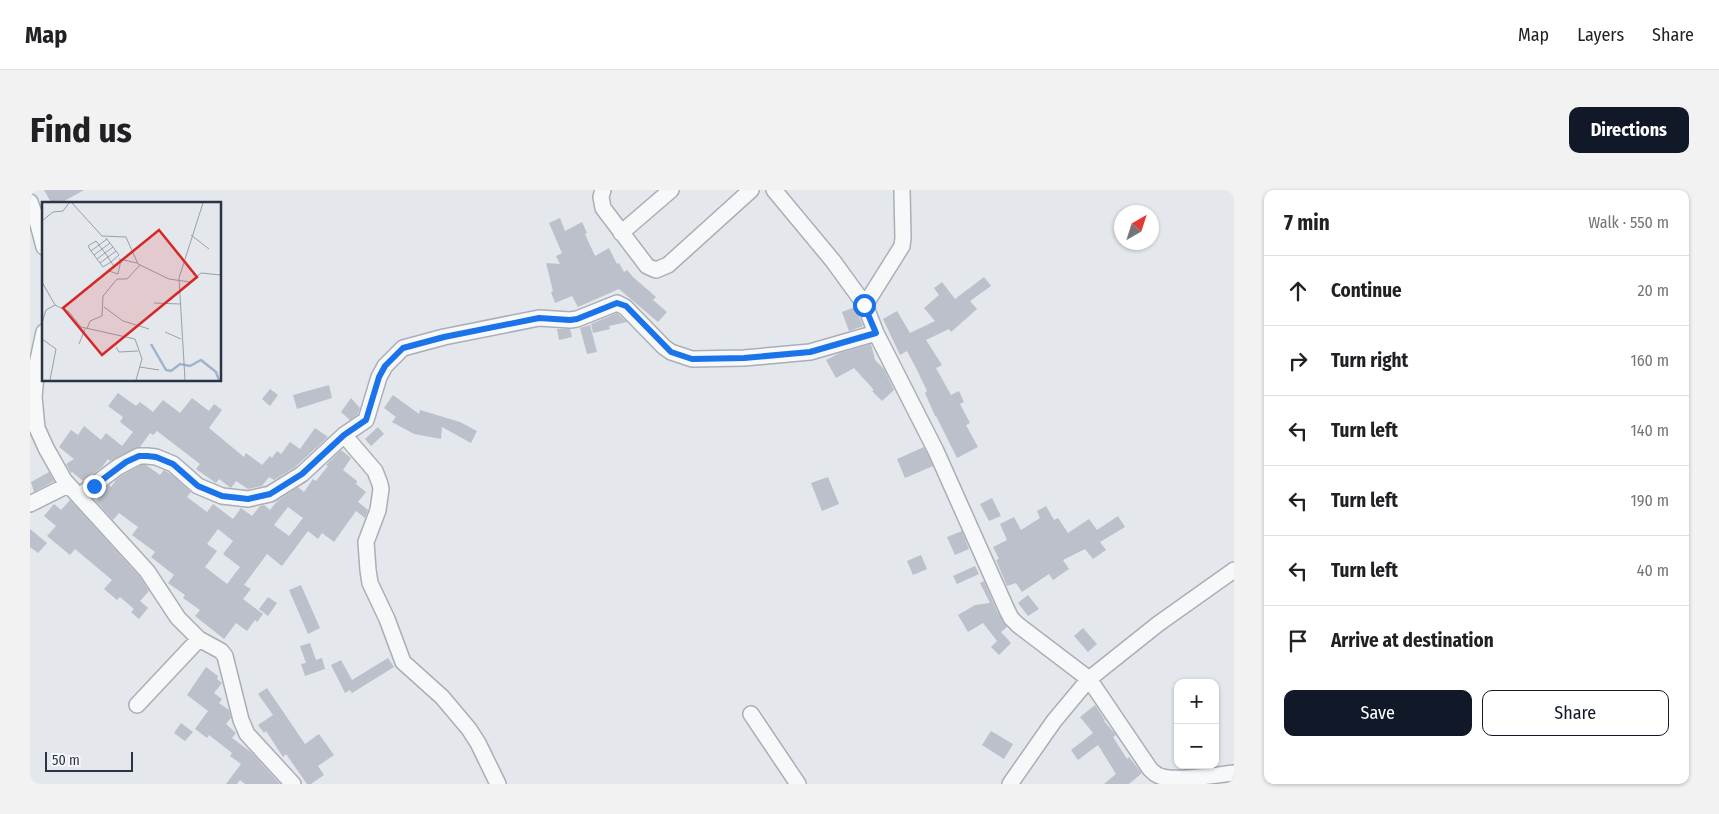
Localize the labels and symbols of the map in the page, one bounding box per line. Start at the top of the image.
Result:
inset map [42,202,221,381]
north arrow [1114,205,1159,250]
route start [853,294,876,317]
route end [83,475,106,498]
scale bar [45,749,132,772]

